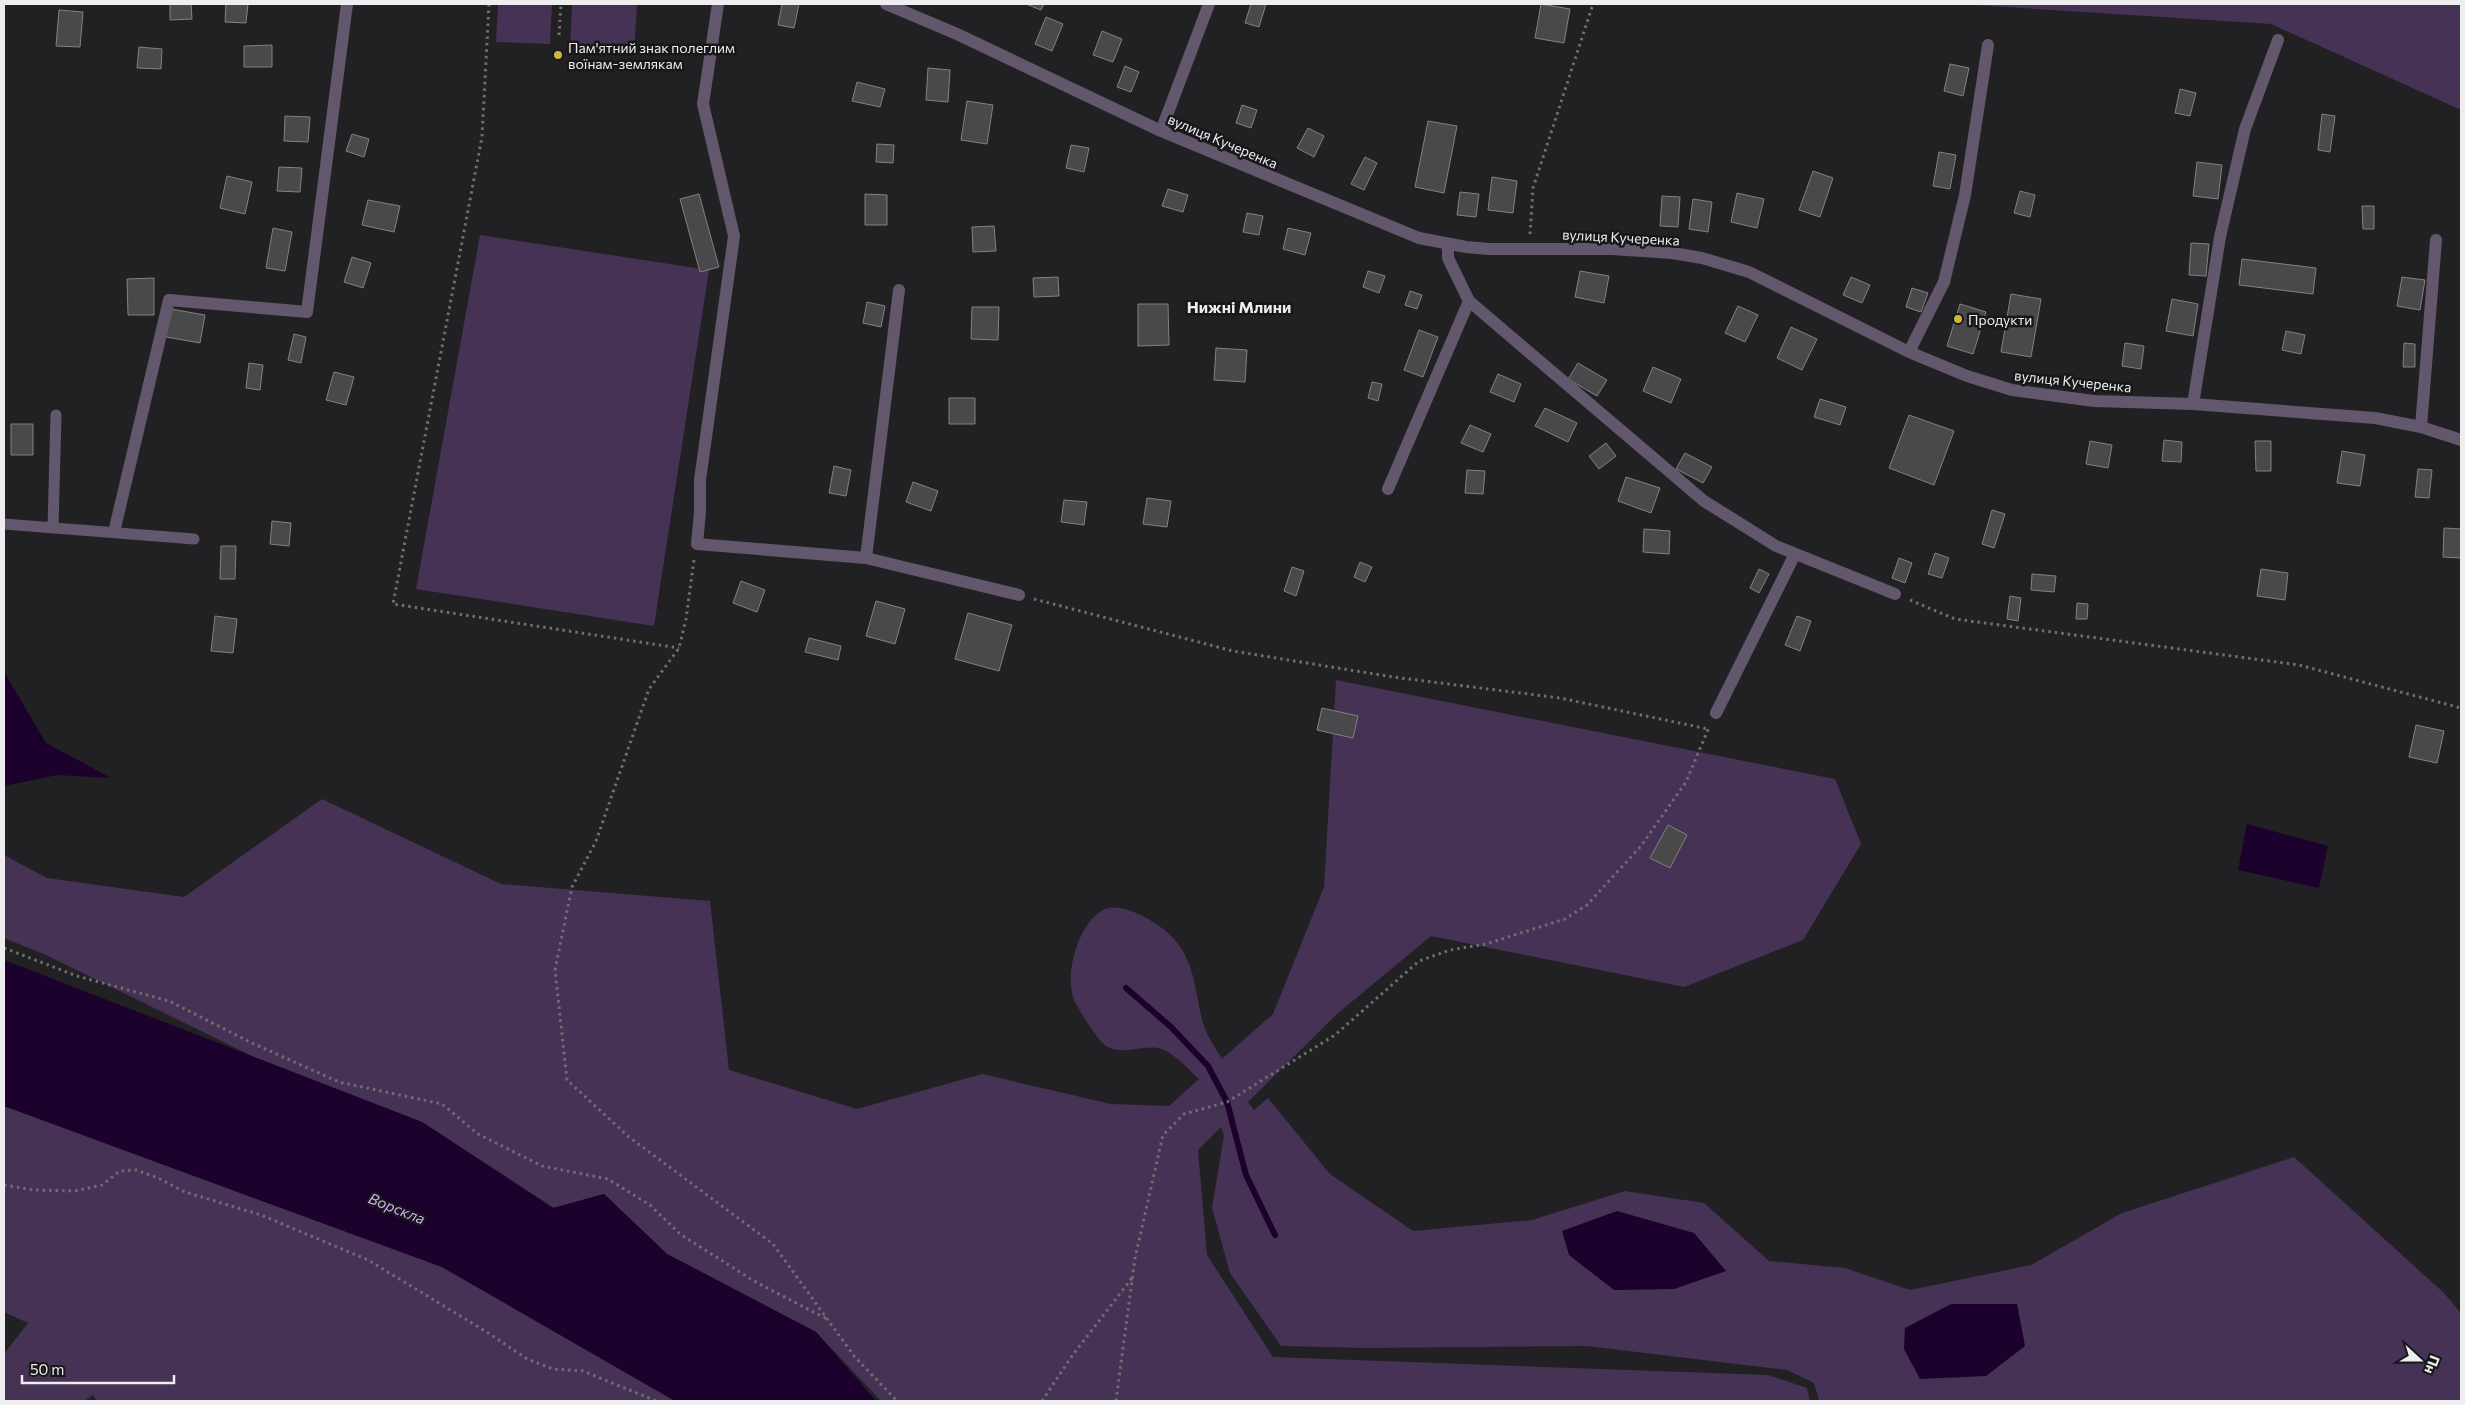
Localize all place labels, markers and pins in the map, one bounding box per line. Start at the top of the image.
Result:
place label: Пам'ятний знак полеглим воїнам-землякам [568,39,735,72]
marker: Пам'ятний знак полеглим воїнам-землякам [552,49,564,61]
place label: Продукти [1968,311,2032,328]
marker: Продукти [1952,313,1964,325]

